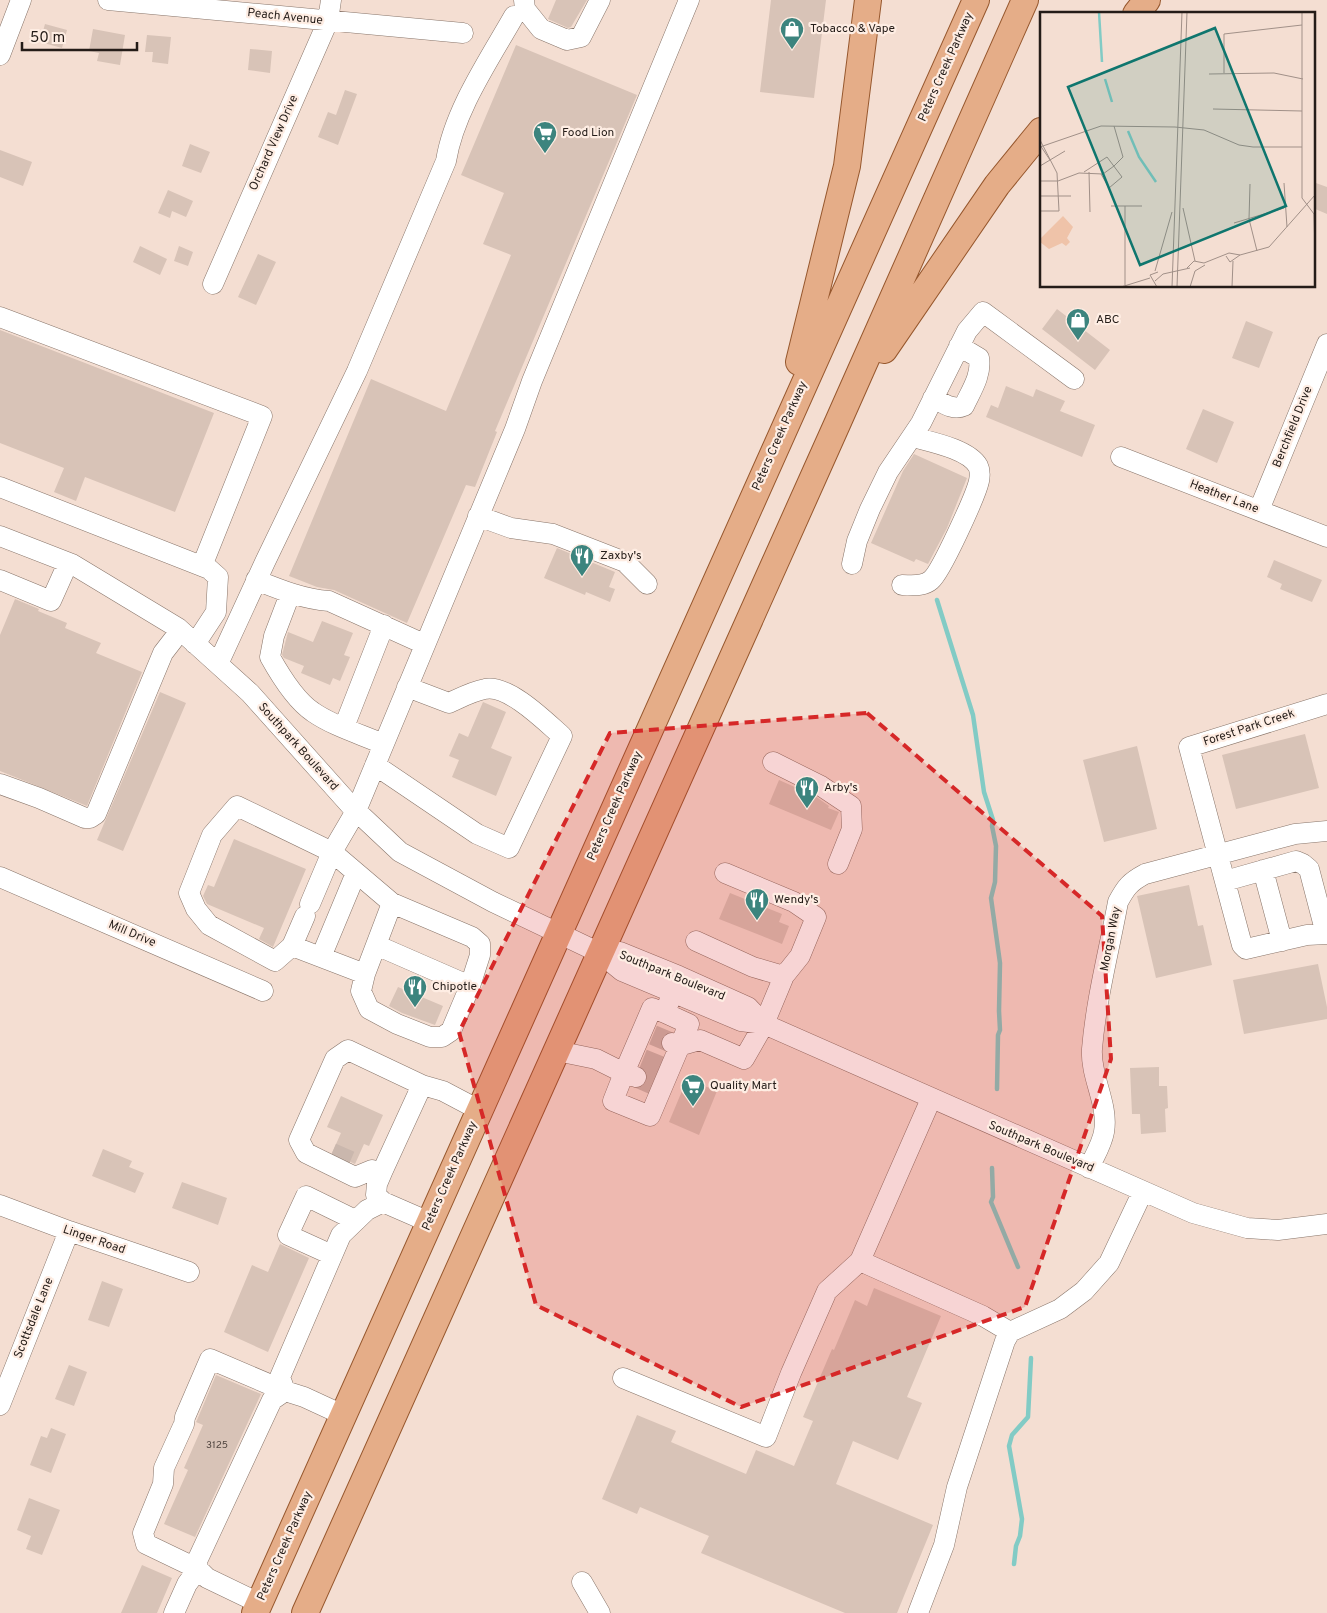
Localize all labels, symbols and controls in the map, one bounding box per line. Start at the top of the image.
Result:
street label: Peach Avenue [247,5,323,29]
street label: Peters Creek Parkway [915,10,977,124]
inset map [1040,12,1314,288]
shop icon: Tobacco & Vape [779,16,805,50]
scale bar [22,20,138,52]
place label: Tobacco & Vape [810,21,895,37]
text: 50 m [30,29,65,48]
street label: Orchard View Drive [246,93,302,193]
supermarket icon: Food Lion [532,120,558,154]
place label: Food Lion [562,125,614,141]
shop icon: ABC [1065,307,1091,341]
place label: ABC [1096,312,1120,328]
street label: Peters Creek Parkway [749,379,811,493]
street label: Berchfield Drive [1269,384,1317,470]
street label: Heather Lane [1187,476,1261,518]
restaurant icon: Zaxby's [569,543,595,577]
place label: Zaxby's [600,548,642,564]
street label: Southpark Boulevard [254,700,342,794]
street label: Forest Park Creek [1201,706,1297,750]
street label: Peters Creek Parkway [584,749,646,863]
restaurant icon: Arby's [794,775,820,809]
place label: Arby's [824,780,858,796]
restaurant icon: Wendy's [744,887,770,921]
place label: Wendy's [774,892,819,908]
street label: Morgan Way [1097,905,1125,973]
street label: Mill Drive [106,917,158,951]
street label: Southpark Boulevard [617,947,727,1005]
restaurant icon: Chipotle [402,974,428,1008]
place label: Chipotle [432,979,477,995]
supermarket icon: Quality Mart [680,1073,706,1107]
place label: Quality Mart [710,1078,777,1094]
street label: Southpark Boulevard [986,1118,1096,1176]
street label: Peters Creek Parkway [419,1119,481,1233]
street label: Linger Road [61,1222,127,1258]
street label: Scottsdale Lane [10,1275,58,1361]
house number: 3125 [206,1439,228,1452]
street label: Peters Creek Parkway [254,1489,316,1603]

